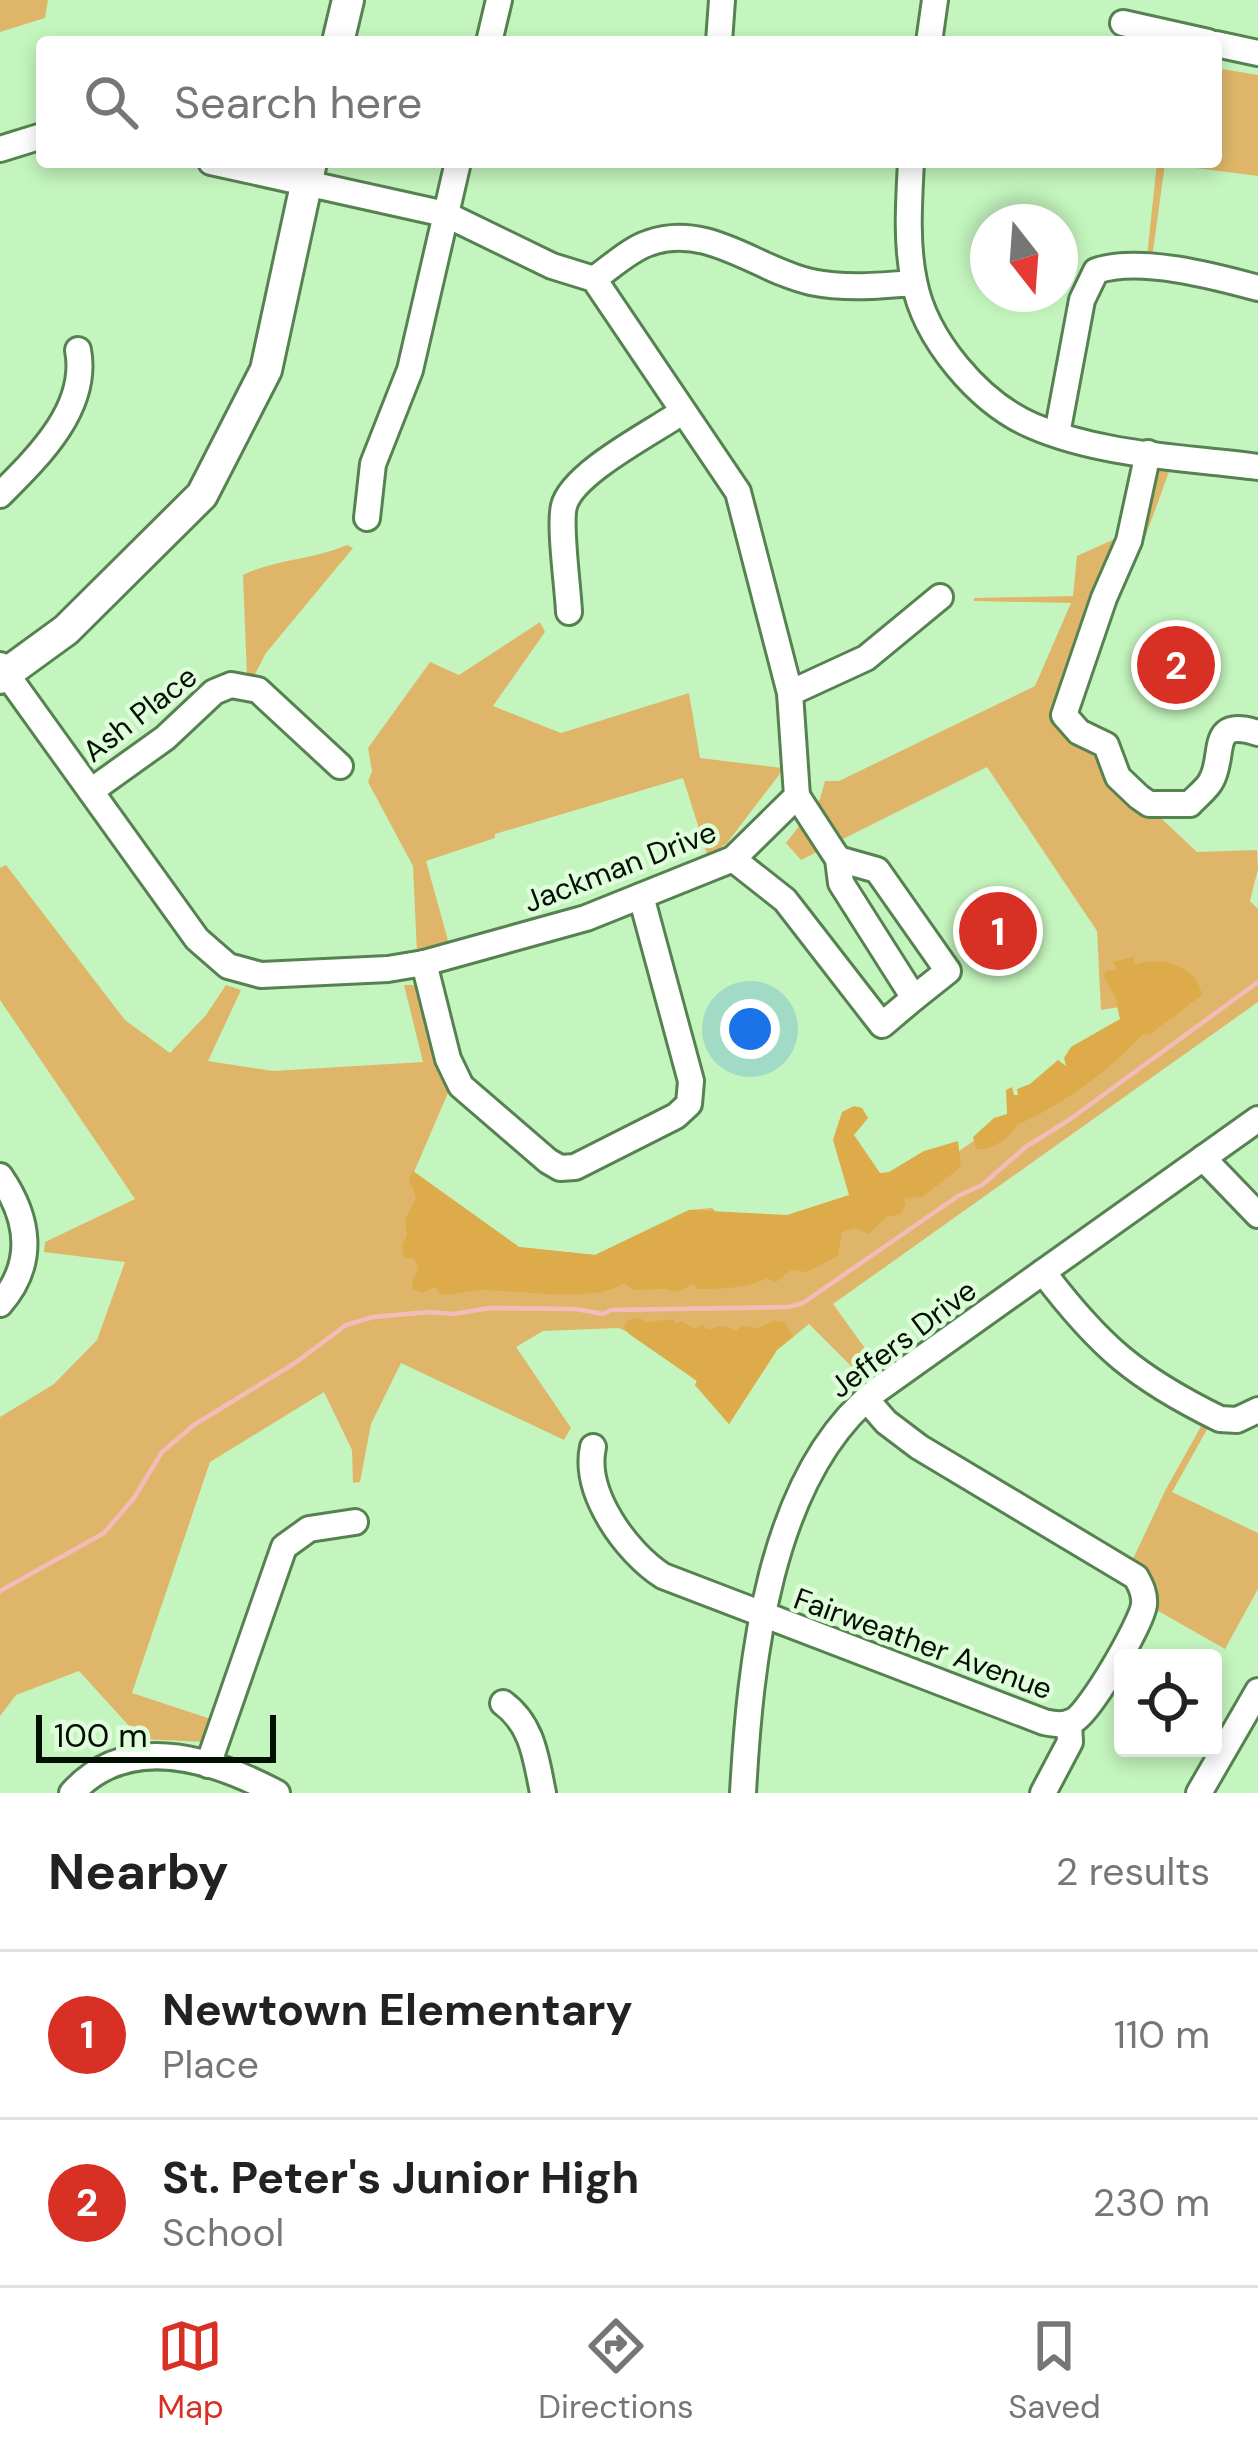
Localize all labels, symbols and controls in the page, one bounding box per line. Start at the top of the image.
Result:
search box [36,36,1222,168]
icon: search [78,69,144,135]
text: Search here [174,73,422,132]
north arrow [970,204,1078,312]
pin: 2 [1137,620,1215,710]
street label: Ash Place [75,657,205,770]
street label: Jackman Drive [518,812,722,921]
pin: 1 [959,886,1037,976]
your location [720,999,780,1059]
street label: Jeffers Drive [821,1271,984,1407]
street label: Fairweather Avenue [789,1579,1058,1708]
map controls [1114,1649,1222,1757]
button: locate [1114,1649,1222,1757]
scale bar [36,1709,276,1762]
text: 100 m [54,1714,148,1757]
text: Nearby [48,1838,229,1905]
text: 2 results [1056,1846,1210,1897]
text: Newtown Elementary [162,1980,633,2039]
text: 1 [80,2009,94,2060]
text: 110 m [1114,2009,1210,2060]
text: Place [162,2039,259,2090]
text: St. Peter's Junior High [162,2148,639,2207]
text: 2 [76,2177,98,2228]
text: 230 m [1093,2177,1210,2228]
text: School [162,2207,284,2258]
tab: Map [157,2313,224,2428]
tab: Directions [538,2313,694,2428]
tab: Saved [1008,2313,1101,2428]

